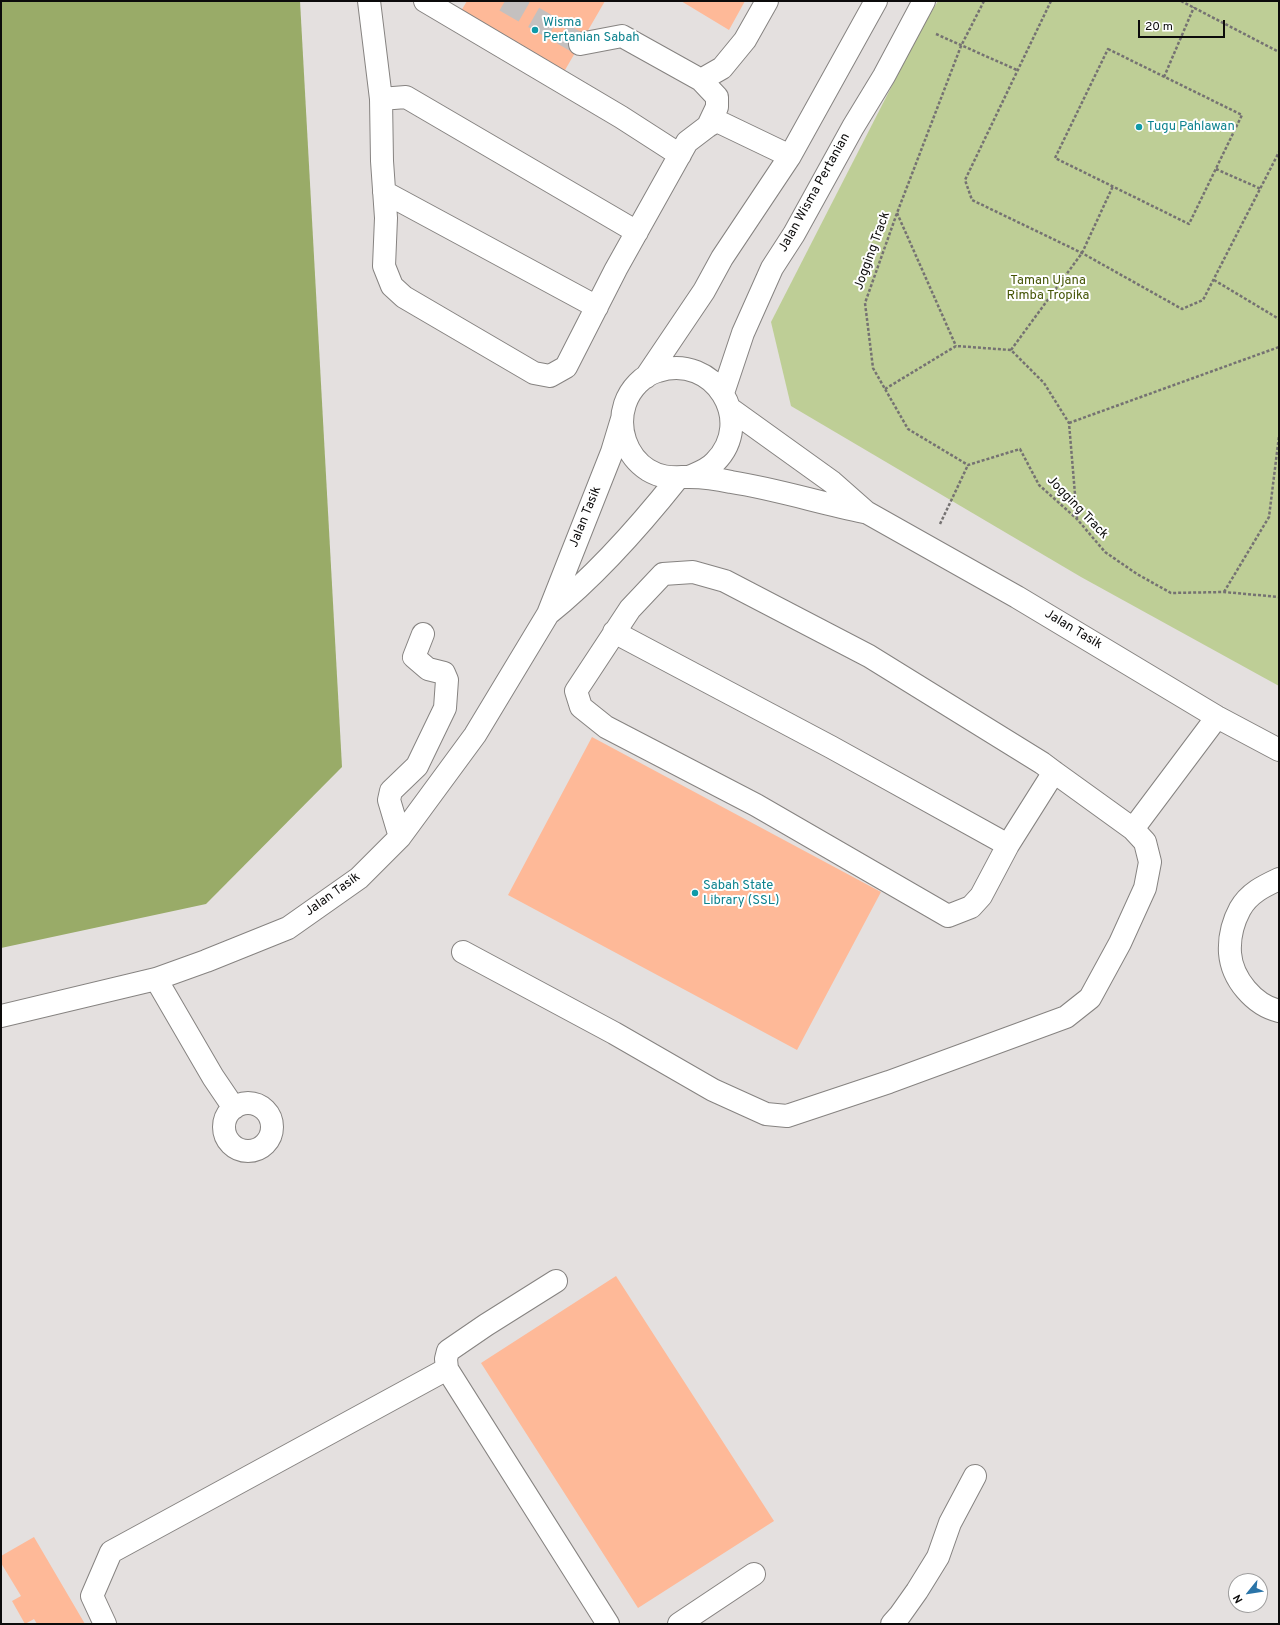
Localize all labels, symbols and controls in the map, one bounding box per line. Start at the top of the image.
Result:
scale bar [1140,12,1227,38]
place label: Wisma Pertanian Sabah [543,15,640,46]
text: 20 m [1145,19,1173,35]
marker: Wisma Pertanian Sabah [530,25,540,35]
place label: Tugu Pahlawan [1147,119,1235,135]
marker: Tugu Pahlawan [1134,122,1144,132]
street label: Jalan Wisma Pertanian [776,131,854,255]
street label: Jogging Track [852,210,894,292]
park label: Taman Ujana Rimba Tropika [1007,273,1089,304]
street label: Jogging Track [1043,473,1111,543]
street label: Jalan Tasik [567,484,605,550]
street label: Jalan Tasik [1041,607,1105,653]
street label: Jalan Tasik [302,870,364,920]
place label: Sabah State Library (SSL) [703,878,779,909]
marker: Sabah State Library (SSL) [690,888,700,898]
north arrow [1228,1573,1268,1613]
text: N [1230,1592,1247,1605]

